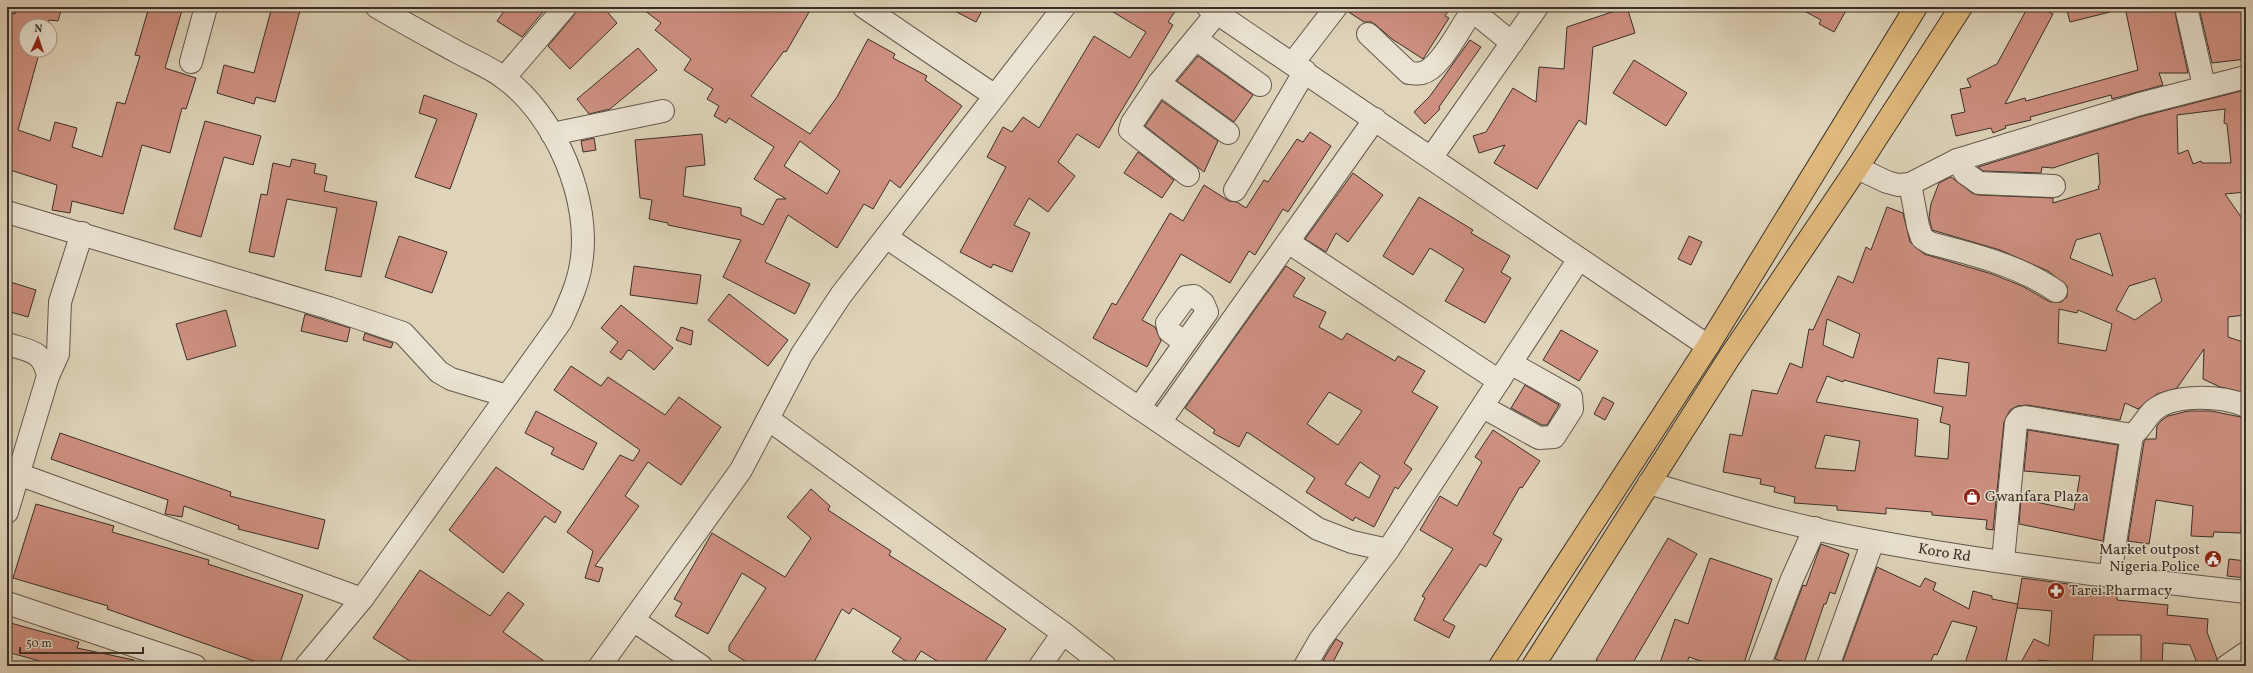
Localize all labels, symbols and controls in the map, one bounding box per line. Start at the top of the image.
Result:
north arrow [18,18,58,58]
text: N [34,22,43,37]
shop icon: Gwanfara Plaza [1962,487,1982,507]
place label: Gwanfara Plaza [1985,487,2089,508]
street label: Koro Rd [1916,539,1972,568]
place label: Market outpost Nigeria Police [2099,540,2200,578]
public building icon: Market outpost Nigeria Police [2203,549,2223,569]
pharmacy icon: Tarei Pharmacy [2046,581,2066,601]
place label: Tarei Pharmacy [2069,581,2172,602]
scale bar [20,629,143,655]
text: 50 m [26,636,52,652]

